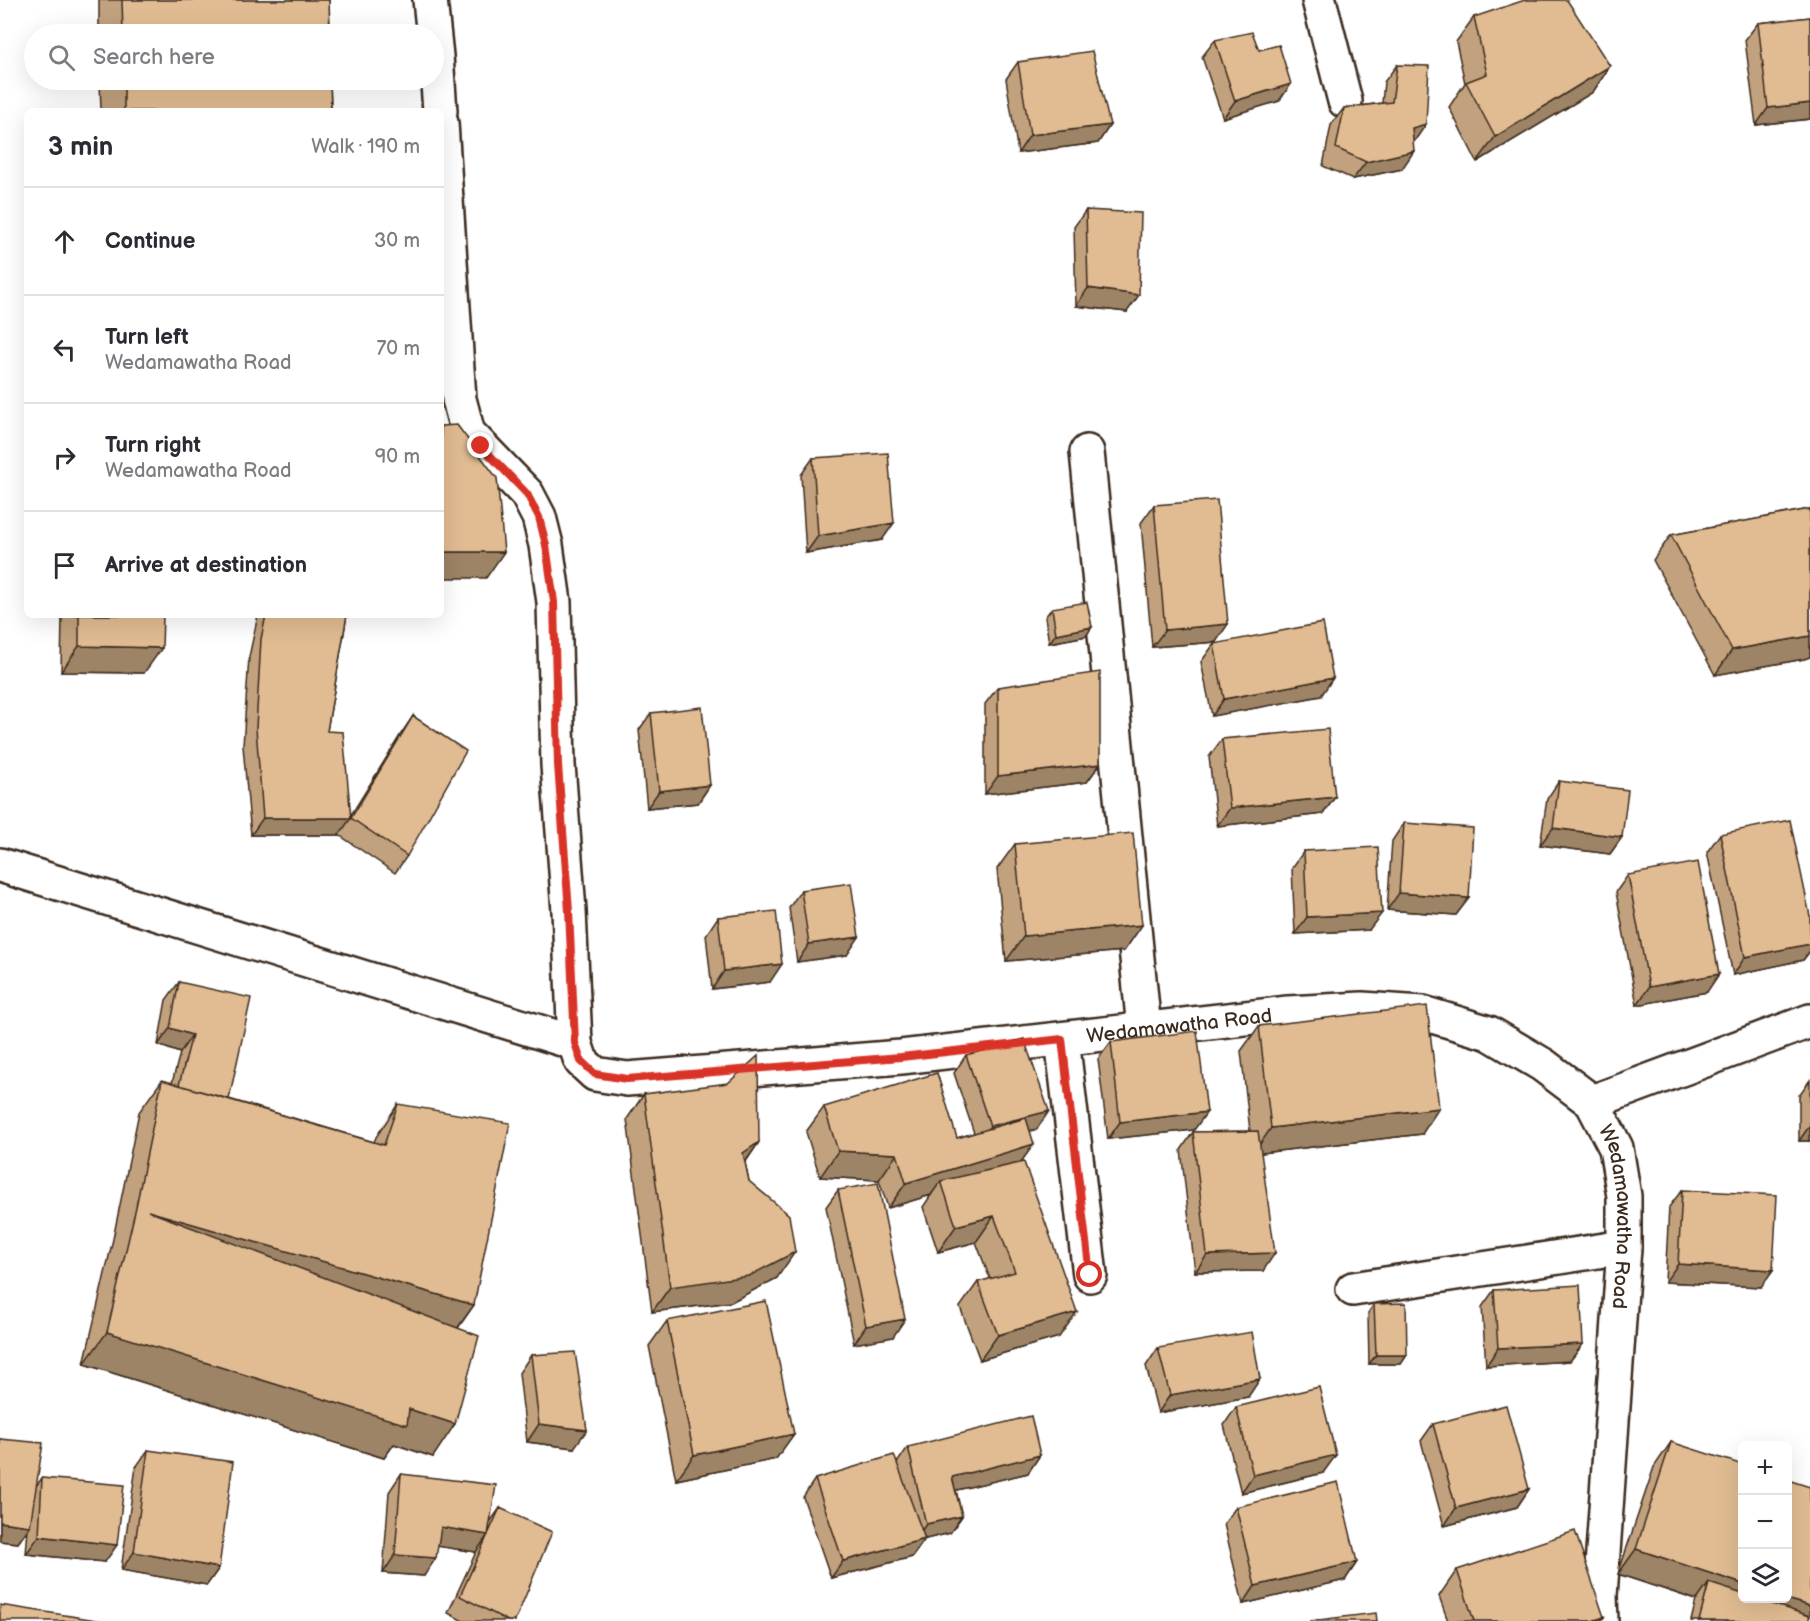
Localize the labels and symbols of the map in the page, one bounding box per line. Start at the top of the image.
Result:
route end [467,432,493,458]
street label: Wedamawatha Road [1085,1004,1273,1049]
street label: Wedamawatha Road [1593,1121,1635,1310]
route start [1076,1261,1102,1287]

